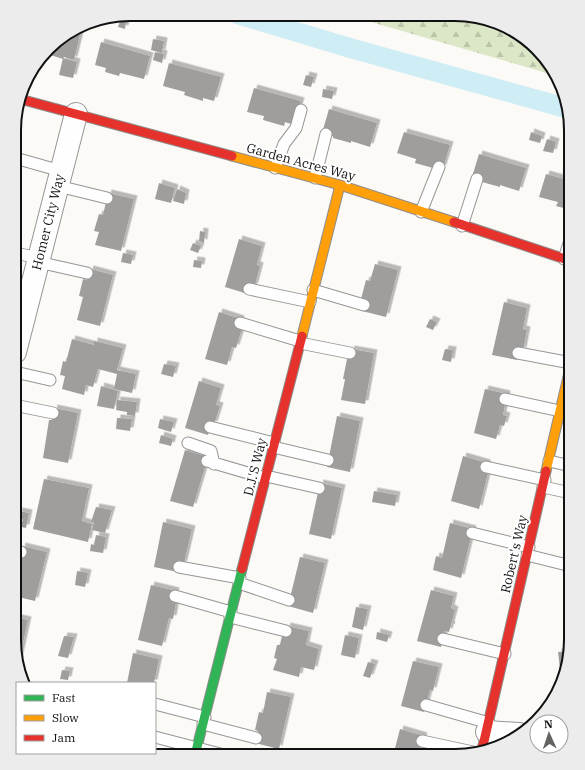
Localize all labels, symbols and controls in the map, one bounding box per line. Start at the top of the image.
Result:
street label: Garden Acres Way [245,139,357,185]
street label: Homer City Way [28,172,68,272]
street label: D.J.'S Way [240,436,270,498]
street label: Robert's Way [497,513,531,595]
legend [16,682,156,754]
text: Fast [52,690,76,705]
text: Slow [52,710,79,725]
north arrow [529,714,569,754]
text: N [544,717,553,731]
text: Jam [52,730,76,745]

